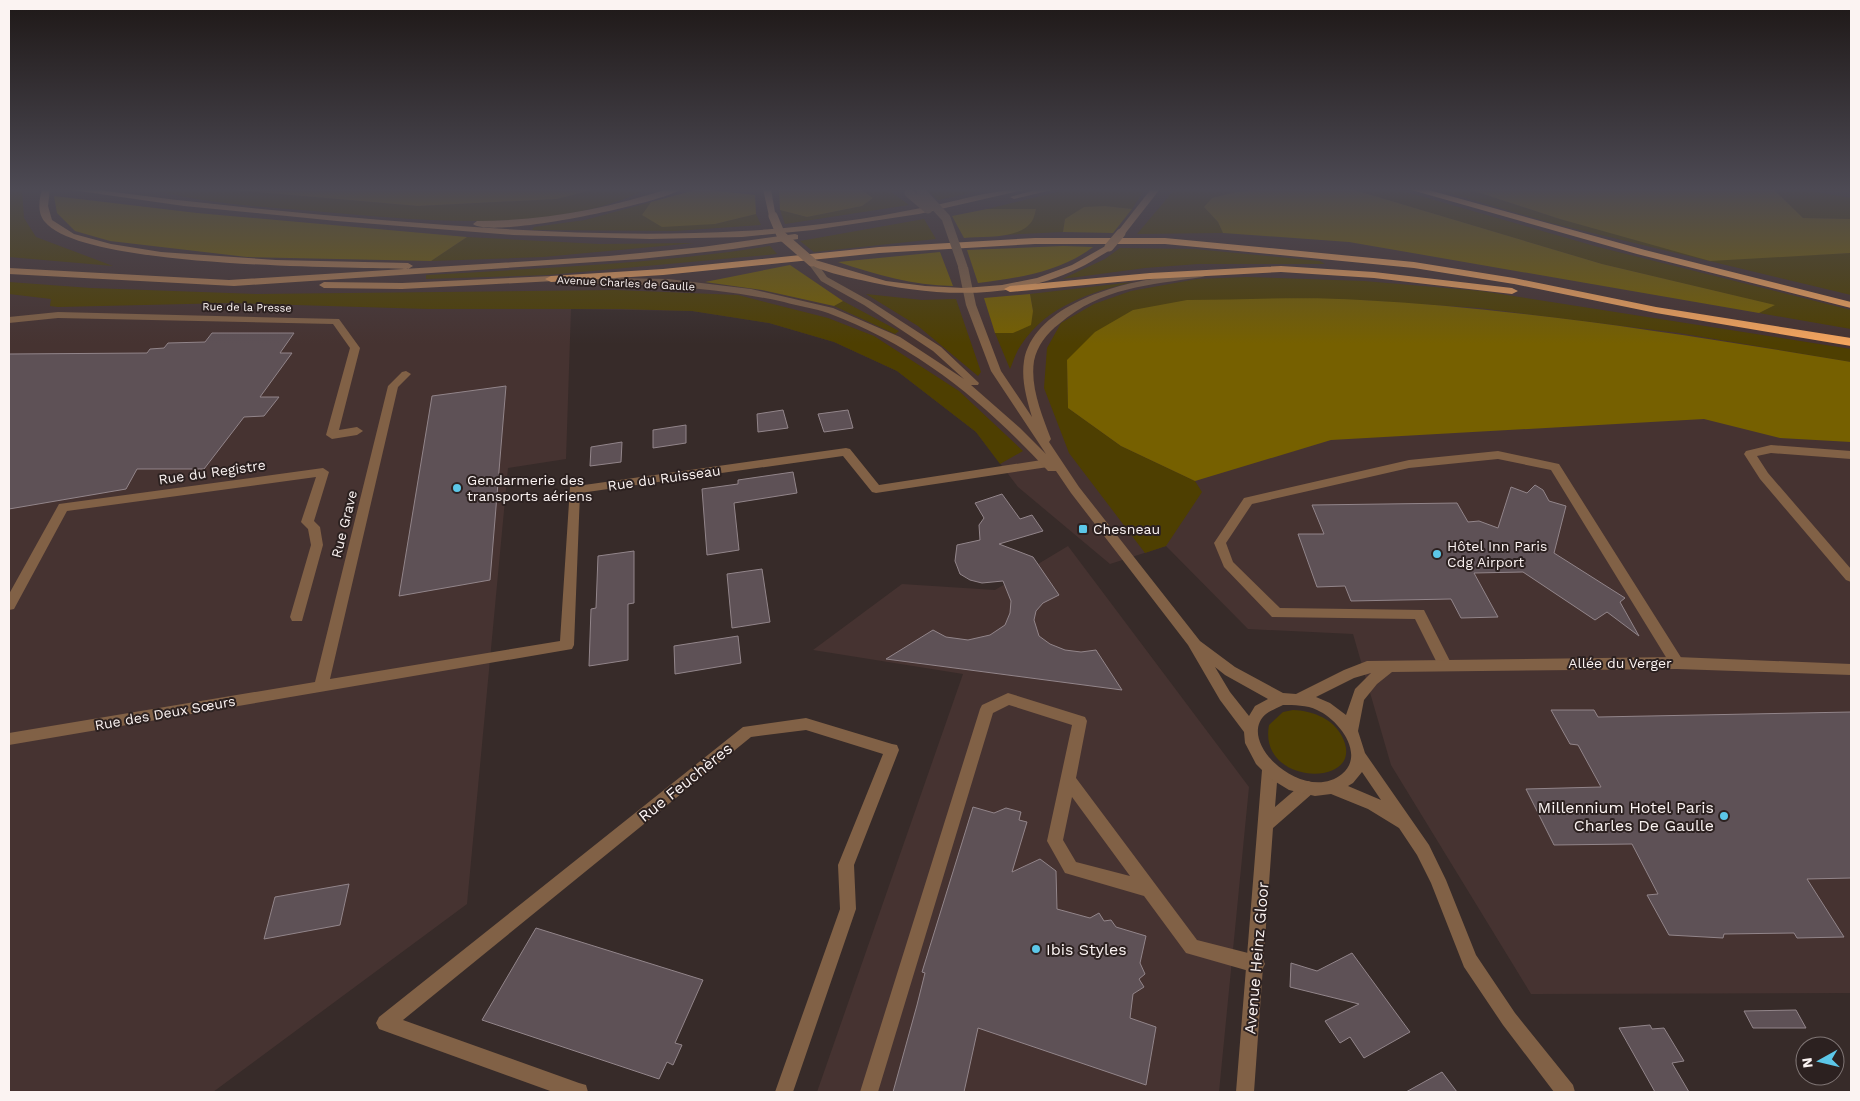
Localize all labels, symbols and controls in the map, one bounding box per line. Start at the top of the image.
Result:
street label: Avenue Charles de Gaulle [557,273,695,294]
street label: Rue de la Presse [202,300,292,315]
street label: Rue du Registre [157,457,267,487]
street label: Rue du Ruisseau [607,462,721,494]
place label: Gendarmerie des transports aériens [467,472,592,504]
marker: Gendarmerie des transports aériens [451,482,463,494]
street label: Rue Grave [328,488,360,560]
place label: Chesneau [1093,521,1160,537]
marker: Chesneau [1077,523,1089,535]
place label: Hôtel Inn Paris Cdg Airport [1447,538,1547,570]
marker: Hôtel Inn Paris Cdg Airport [1431,548,1443,560]
street label: Allée du Verger [1568,655,1672,671]
street label: Rue des Deux Sœurs [93,693,237,733]
street label: Rue Feuchères [635,739,736,826]
place label: Millennium Hotel Paris Charles De Gaulle [1538,798,1714,835]
marker: Millennium Hotel Paris Charles De Gaulle [1718,810,1730,822]
street label: Avenue Heinz Gloor [1240,880,1273,1035]
place label: Ibis Styles [1046,940,1127,959]
marker: Ibis Styles [1030,943,1042,955]
north arrow [1795,1036,1845,1086]
text: N [1798,1057,1816,1069]

